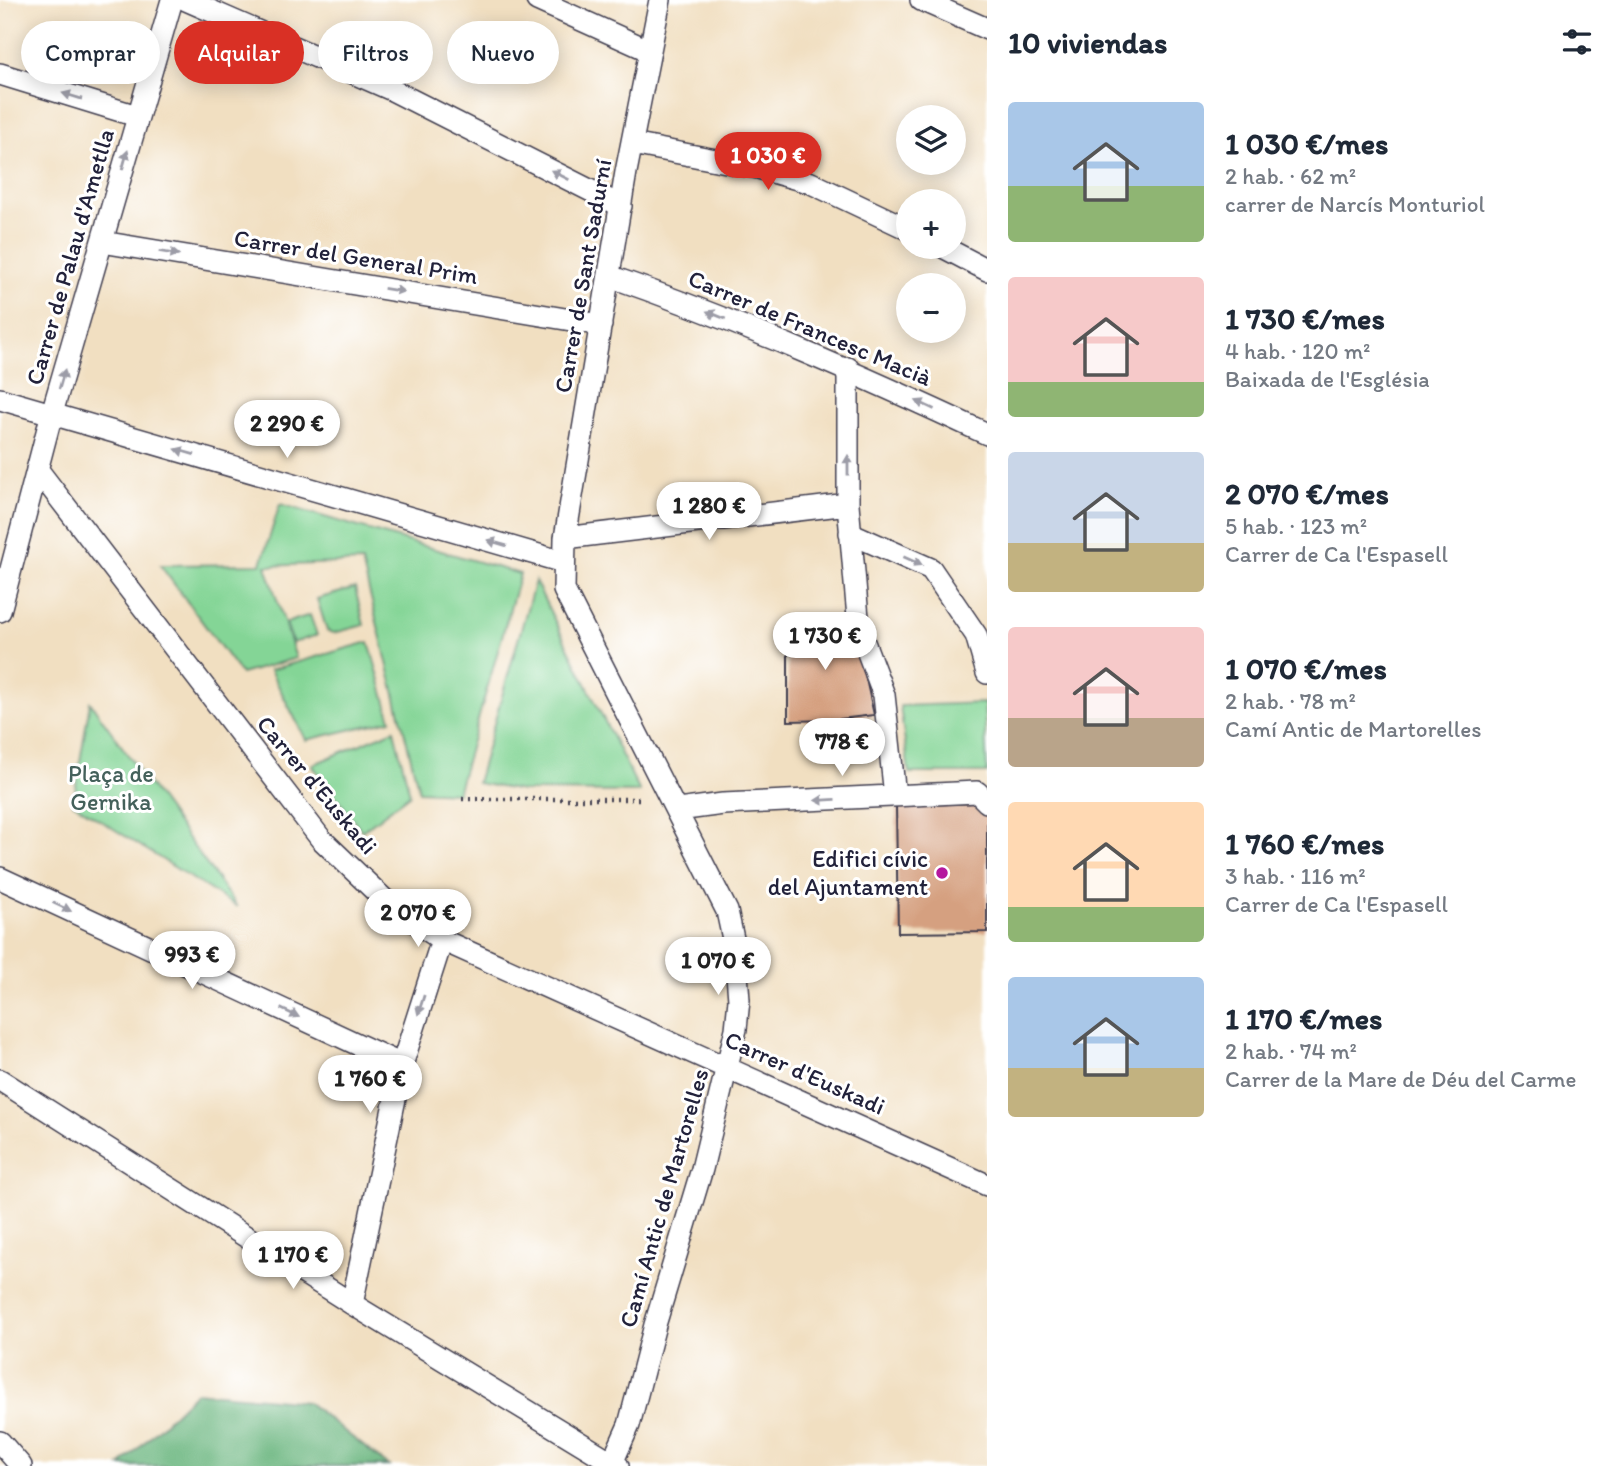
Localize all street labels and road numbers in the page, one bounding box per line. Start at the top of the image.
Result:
street label: Carrer de Palau d'Ametlla [19,125,120,388]
street label: Carrer de Sant Sadurní [548,157,617,395]
street label: Carrer del General Prim [232,223,480,290]
street label: Carrer de Francesc Macià [684,263,937,392]
street label: Carrer d'Euskadi [251,709,384,860]
street label: Carrer d'Euskadi [721,1024,890,1121]
street label: Camí Antic de Martorelles [613,1065,714,1331]

